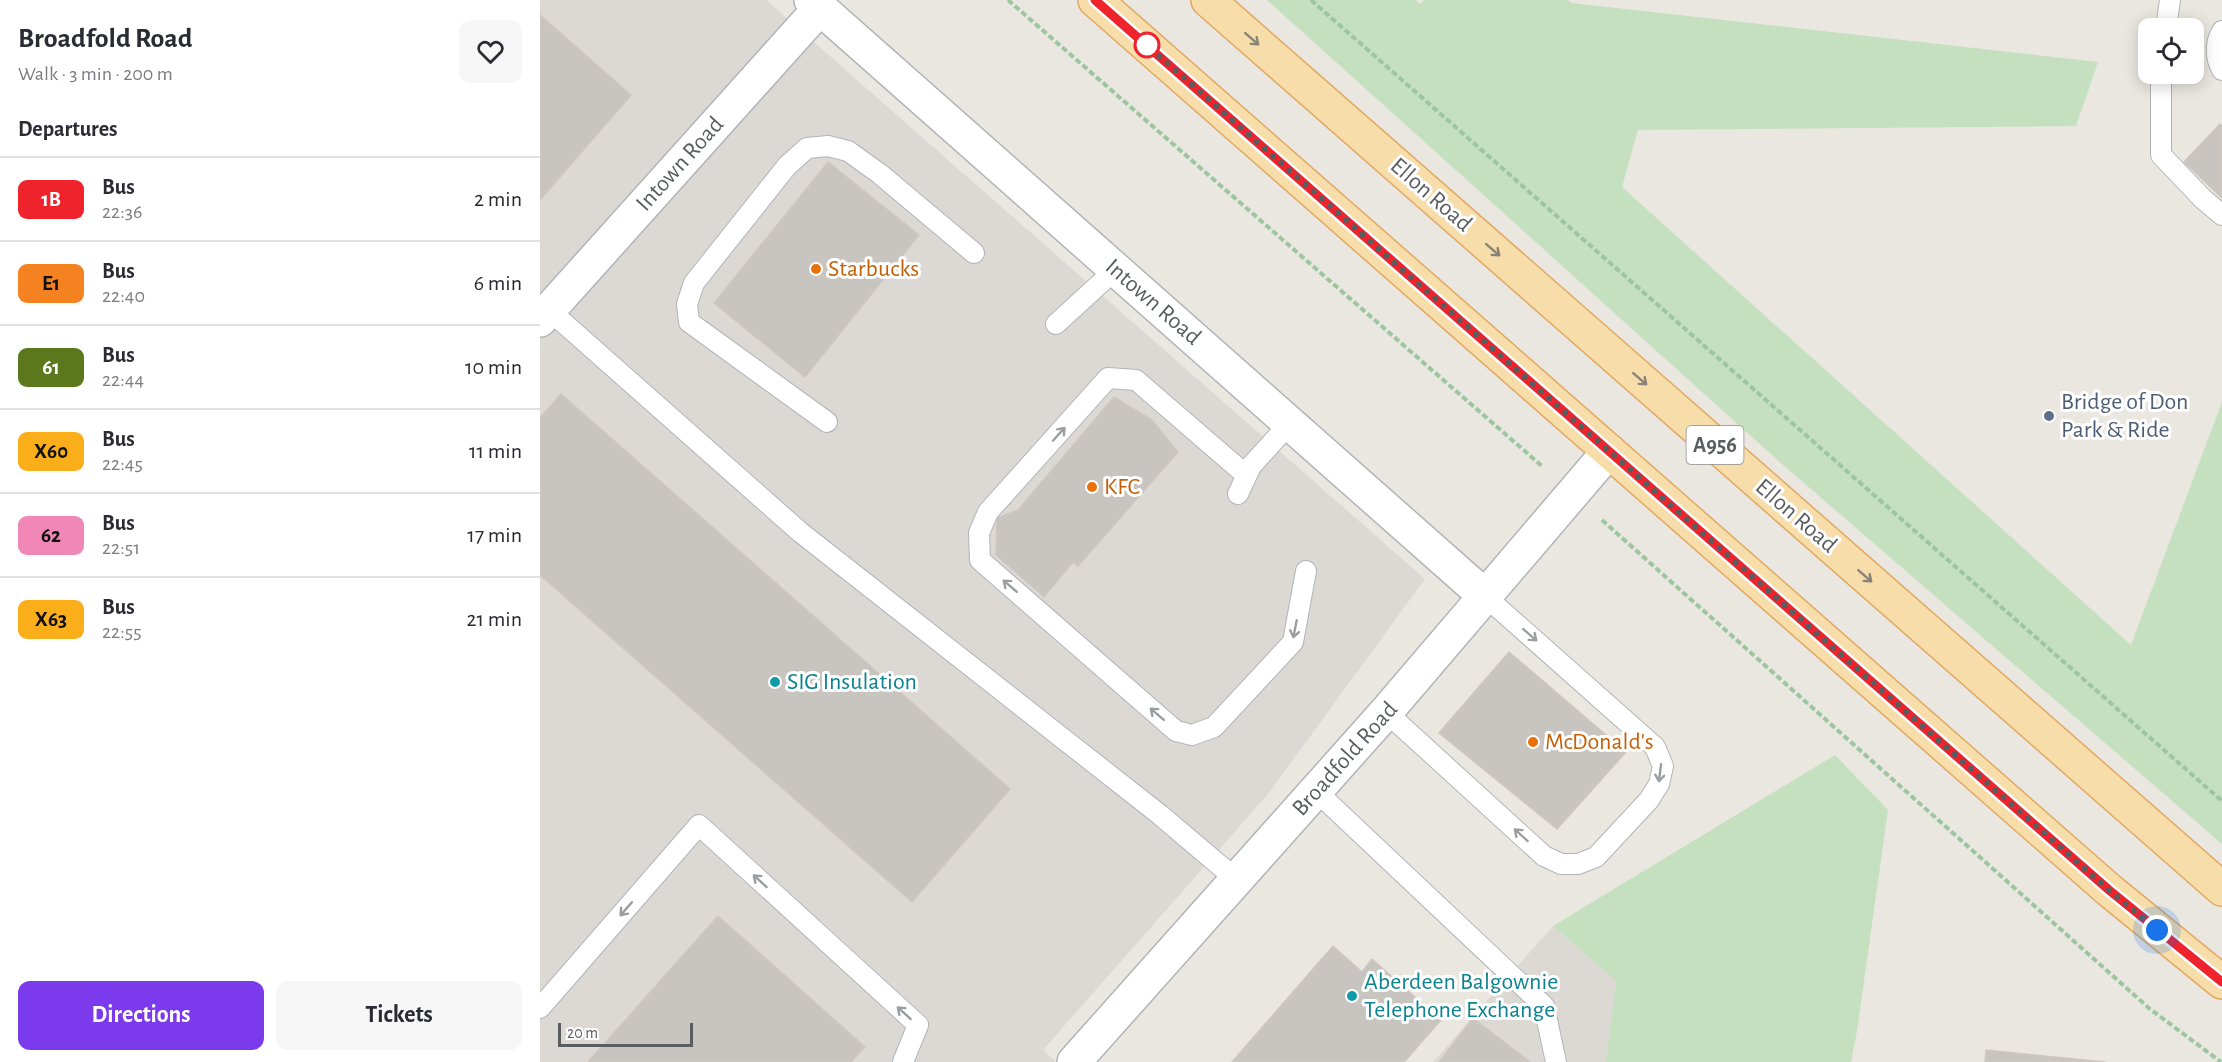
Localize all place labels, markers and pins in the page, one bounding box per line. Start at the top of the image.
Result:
unlabelled marker [1134,32,1160,58]
place label: Starbucks [828,257,919,281]
marker: Starbucks [809,262,823,276]
place label: Bridge of Don Park & Ride [2061,390,2188,442]
marker: Bridge of Don Park & Ride [2042,409,2056,423]
place label: KFC [1104,475,1140,499]
marker: KFC [1085,480,1099,494]
place label: SIG Insulation [787,670,917,694]
marker: SIG Insulation [768,675,782,689]
place label: McDonald's [1545,730,1654,754]
marker: McDonald's [1526,735,1540,749]
place label: Aberdeen Balgownie Telephone Exchange [1364,970,1558,1022]
marker: Aberdeen Balgownie Telephone Exchange [1345,989,1359,1003]

